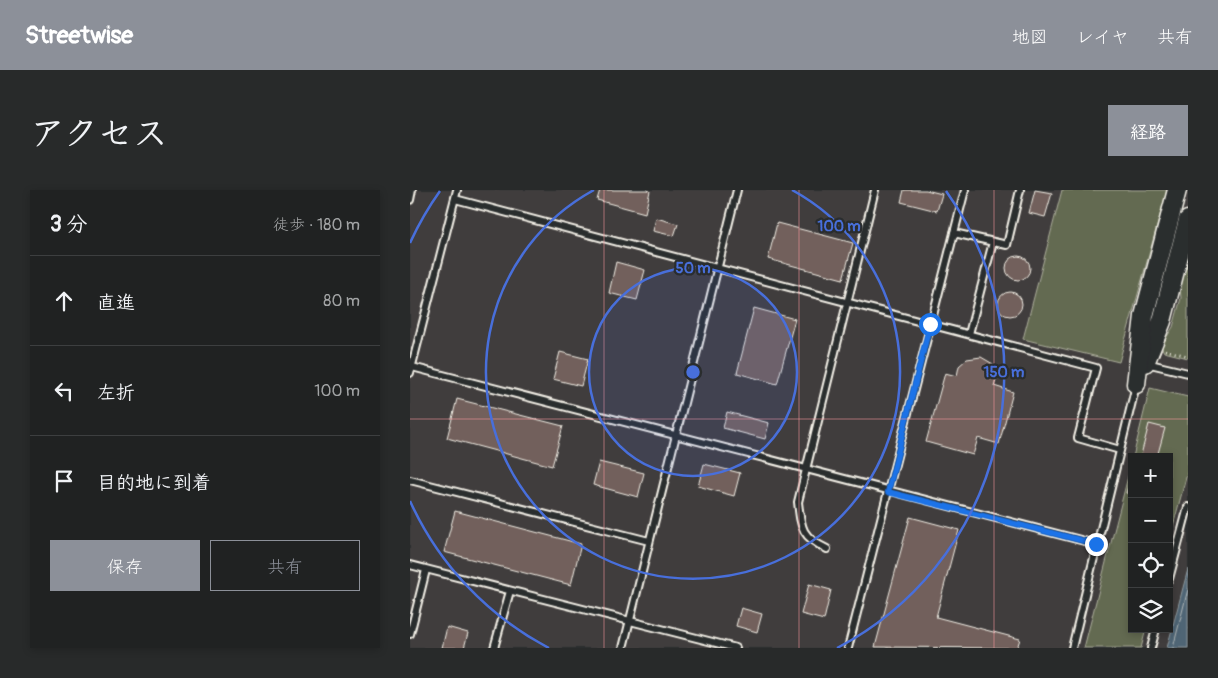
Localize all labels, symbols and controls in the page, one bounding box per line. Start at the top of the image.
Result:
text: Streetwise [25,21,133,50]
text: 地図 [1012,26,1048,49]
text: レイヤ [1076,26,1129,49]
text: 共有 [1157,26,1193,49]
button: 経路 [1108,105,1188,156]
text: アクセス [30,112,168,156]
text: 3 分 [50,211,87,238]
text: 徒歩 · 180 m [273,215,360,235]
text: 100 m [818,217,860,236]
text: 50 m [676,259,710,278]
icon: ahead [50,287,78,315]
text: 直進 [97,291,135,315]
text: 80 m [323,291,360,311]
route start [919,313,942,336]
centre of rings [684,363,702,381]
text: 150 m [984,363,1024,382]
icon: left [50,377,78,405]
text: 左折 [97,381,135,405]
text: 100 m [314,381,360,401]
map controls [1128,453,1173,633]
button: + [1128,453,1173,498]
icon: arrive [50,467,78,495]
text: 目的地に到着 [97,471,211,495]
button: − [1128,498,1173,543]
route end [1085,533,1108,556]
button: 保存 [50,540,200,591]
button: 共有 [210,540,360,591]
button: locate [1128,543,1173,588]
button: layers [1128,588,1173,633]

